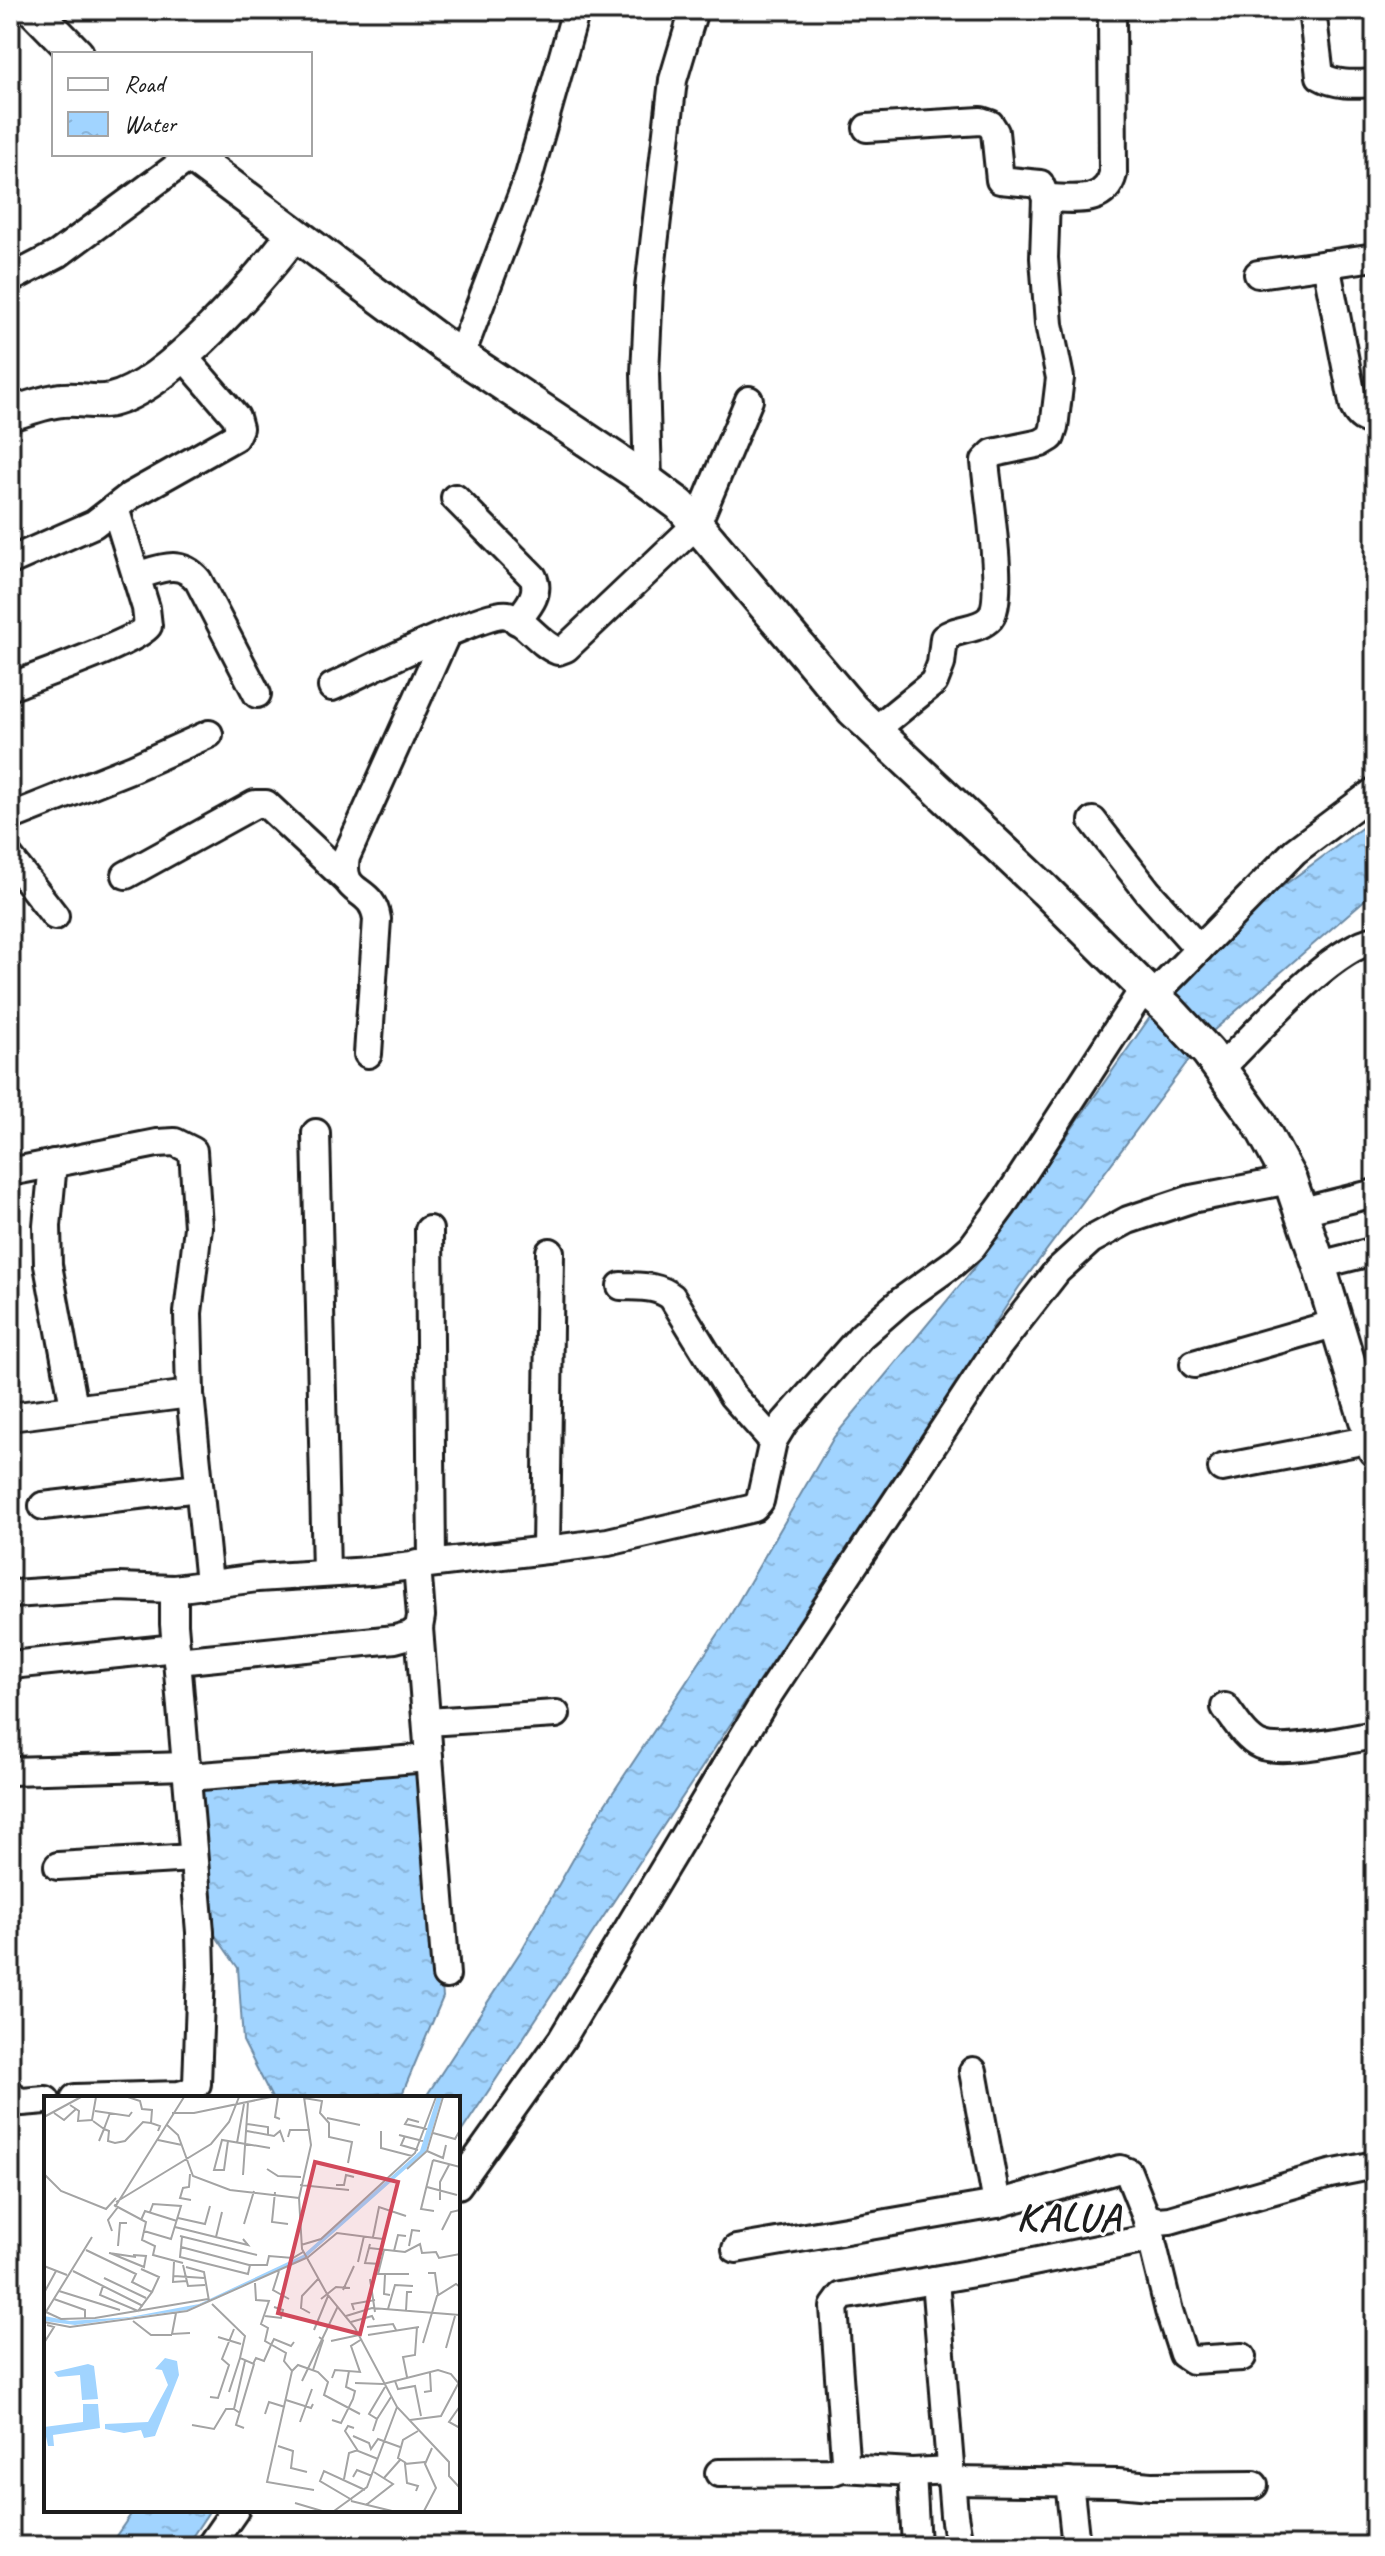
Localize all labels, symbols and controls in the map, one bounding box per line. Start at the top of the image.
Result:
legend [52,52,312,156]
text: Road [124,69,168,99]
text: Water [124,109,179,139]
inset map [44,2096,460,2512]
district label: KALUA [1016,2192,1122,2242]

